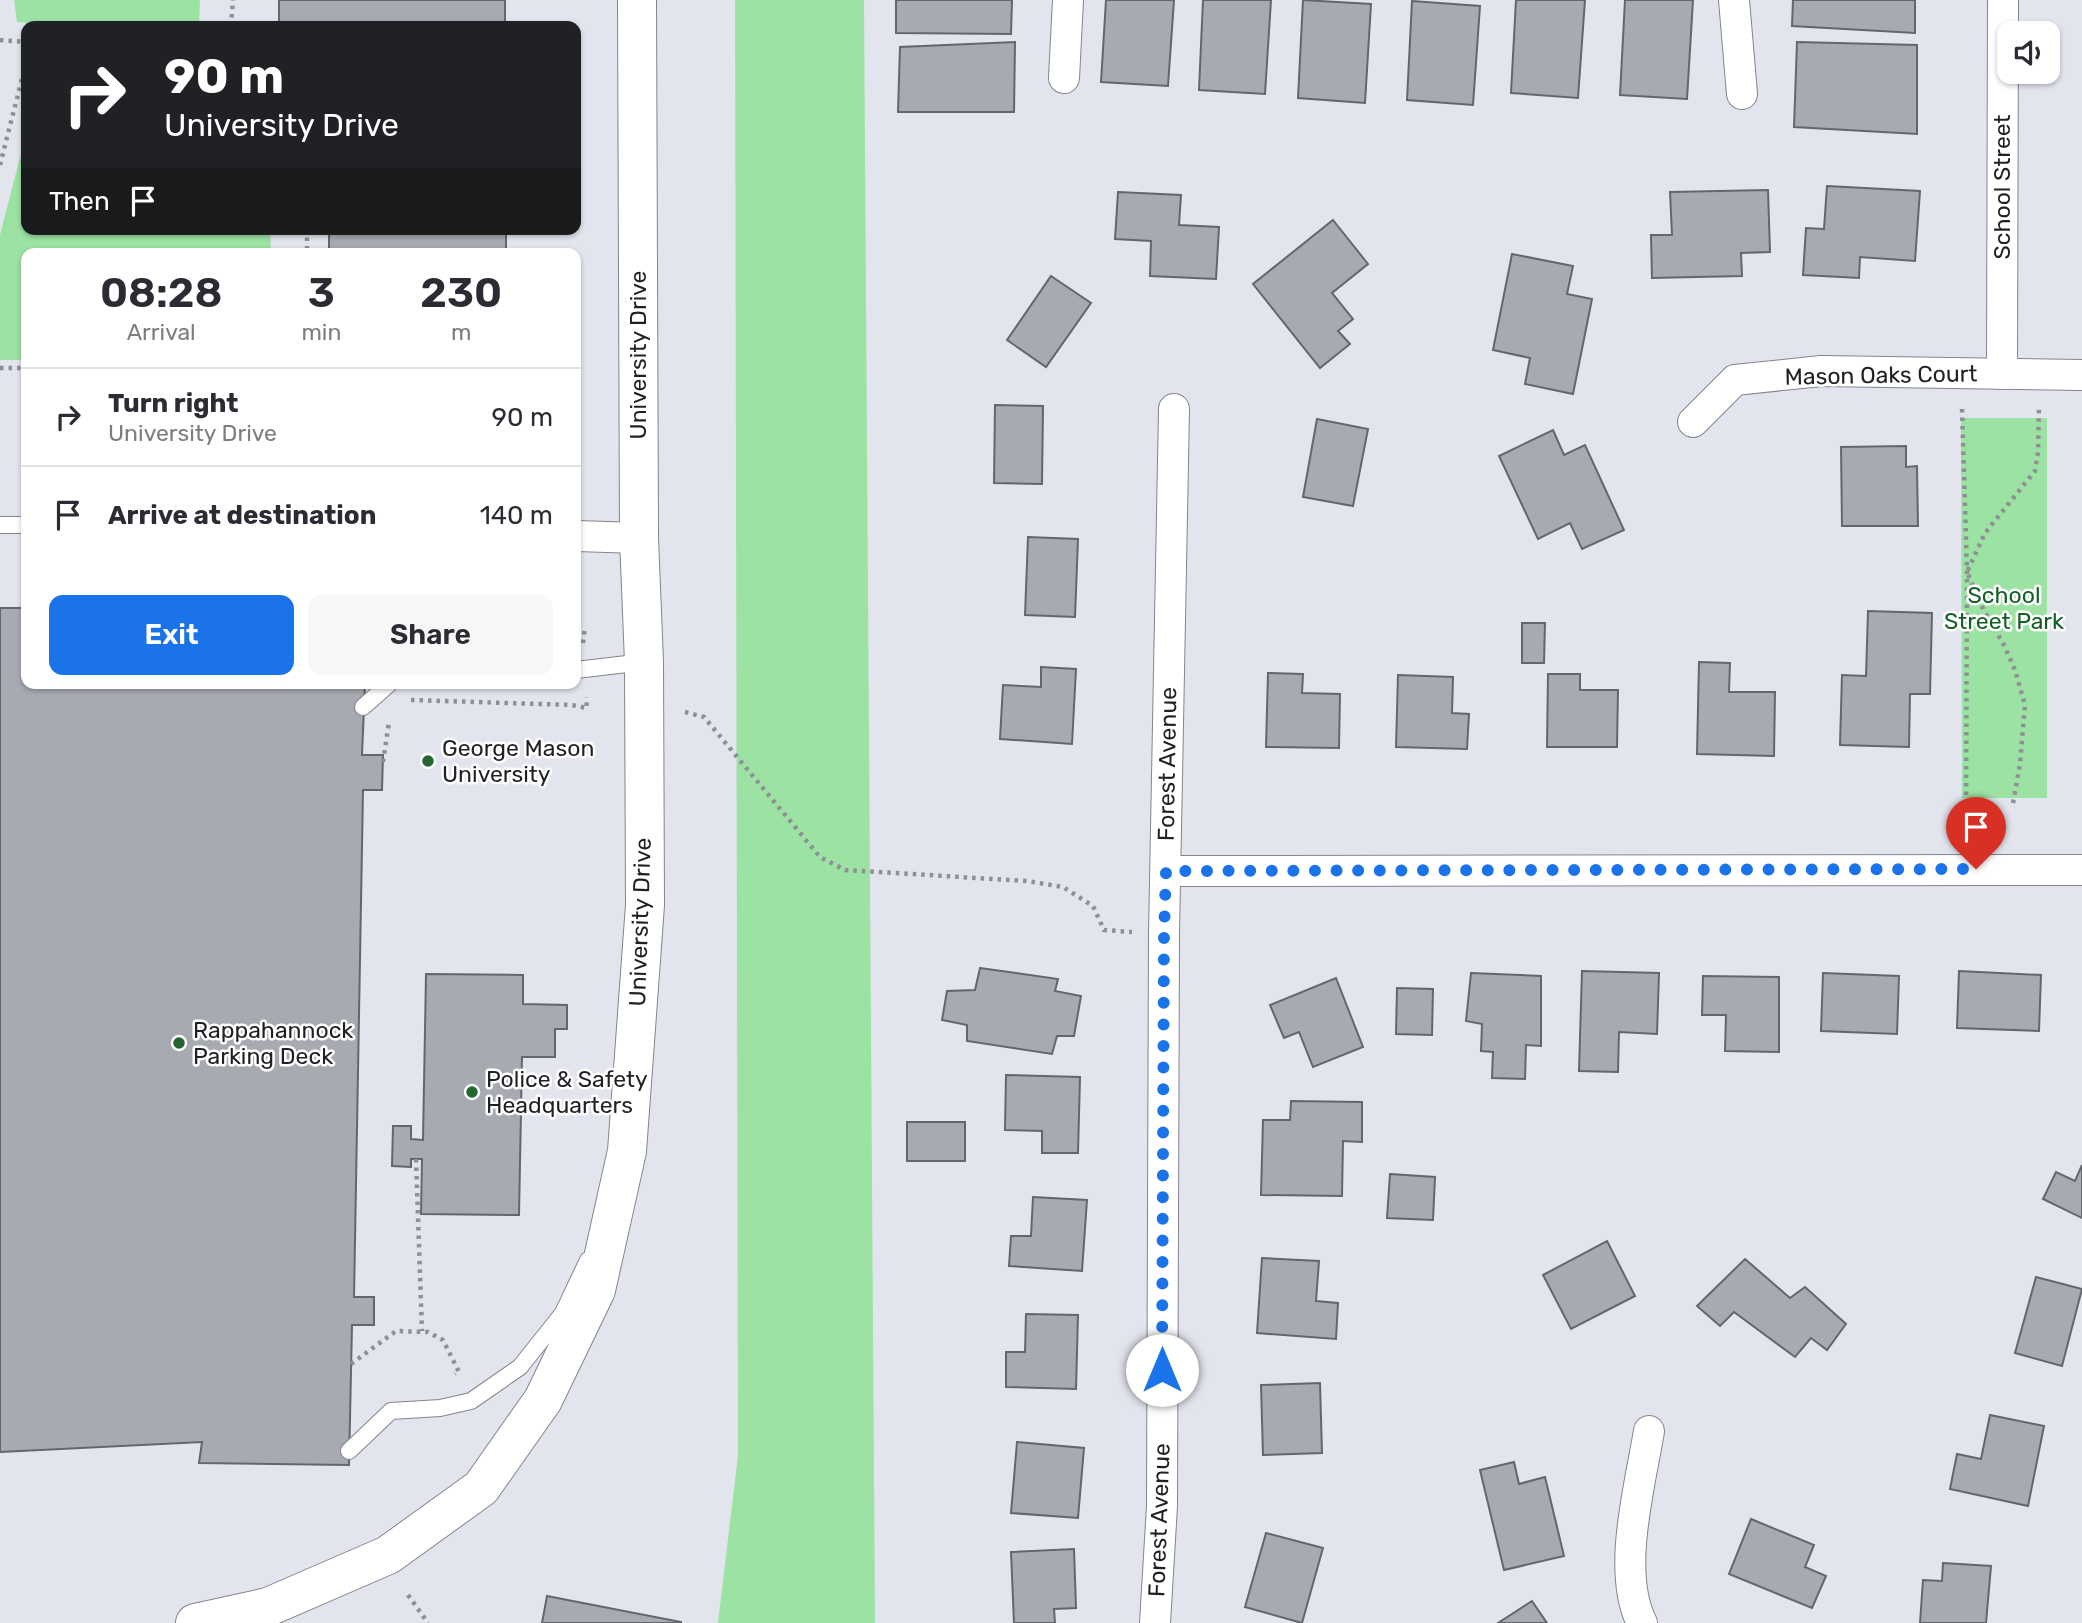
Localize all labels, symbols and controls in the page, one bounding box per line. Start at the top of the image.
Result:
map controls [1997,21,2060,84]
button: sound [1997,21,2060,84]
text: 90 m [164,47,284,105]
icon: right [49,49,140,140]
text: University Drive [164,106,399,144]
street label: School Street [1988,114,2016,260]
icon: arrive [124,182,162,220]
text: Then [49,186,110,217]
text: 08:28 [100,268,222,318]
text: 3 [308,268,335,318]
text: 230 [420,268,502,318]
street label: University Drive [624,271,652,439]
text: Arrival [127,318,196,346]
text: min [301,318,341,346]
text: m [451,318,471,346]
street label: Mason Oaks Court [1784,359,1978,391]
text: Turn right [108,388,238,419]
icon: right [49,398,87,436]
text: 90 m [492,402,553,433]
text: University Drive [108,419,277,447]
icon: arrive [49,496,87,534]
text: Arrive at destination [108,500,376,531]
text: 140 m [480,500,553,531]
park label: School Street Park [1944,581,2064,635]
button: Exit [49,595,294,675]
button: Share [308,595,553,675]
street label: Forest Avenue [1152,687,1182,841]
place label: George Mason University [442,734,594,788]
marker: George Mason University [420,753,436,769]
pin [1946,797,2006,869]
icon: arrive [1957,808,1995,846]
street label: University Drive [623,837,657,1007]
place label: Rappahannock Parking Deck [193,1016,353,1070]
marker: Rappahannock Parking Deck [171,1035,187,1051]
place label: Police & Safety Headquarters [486,1065,648,1119]
marker: Police & Safety Headquarters [464,1084,480,1100]
position arrow [1125,1333,1199,1407]
street label: Forest Avenue [1142,1443,1176,1597]

